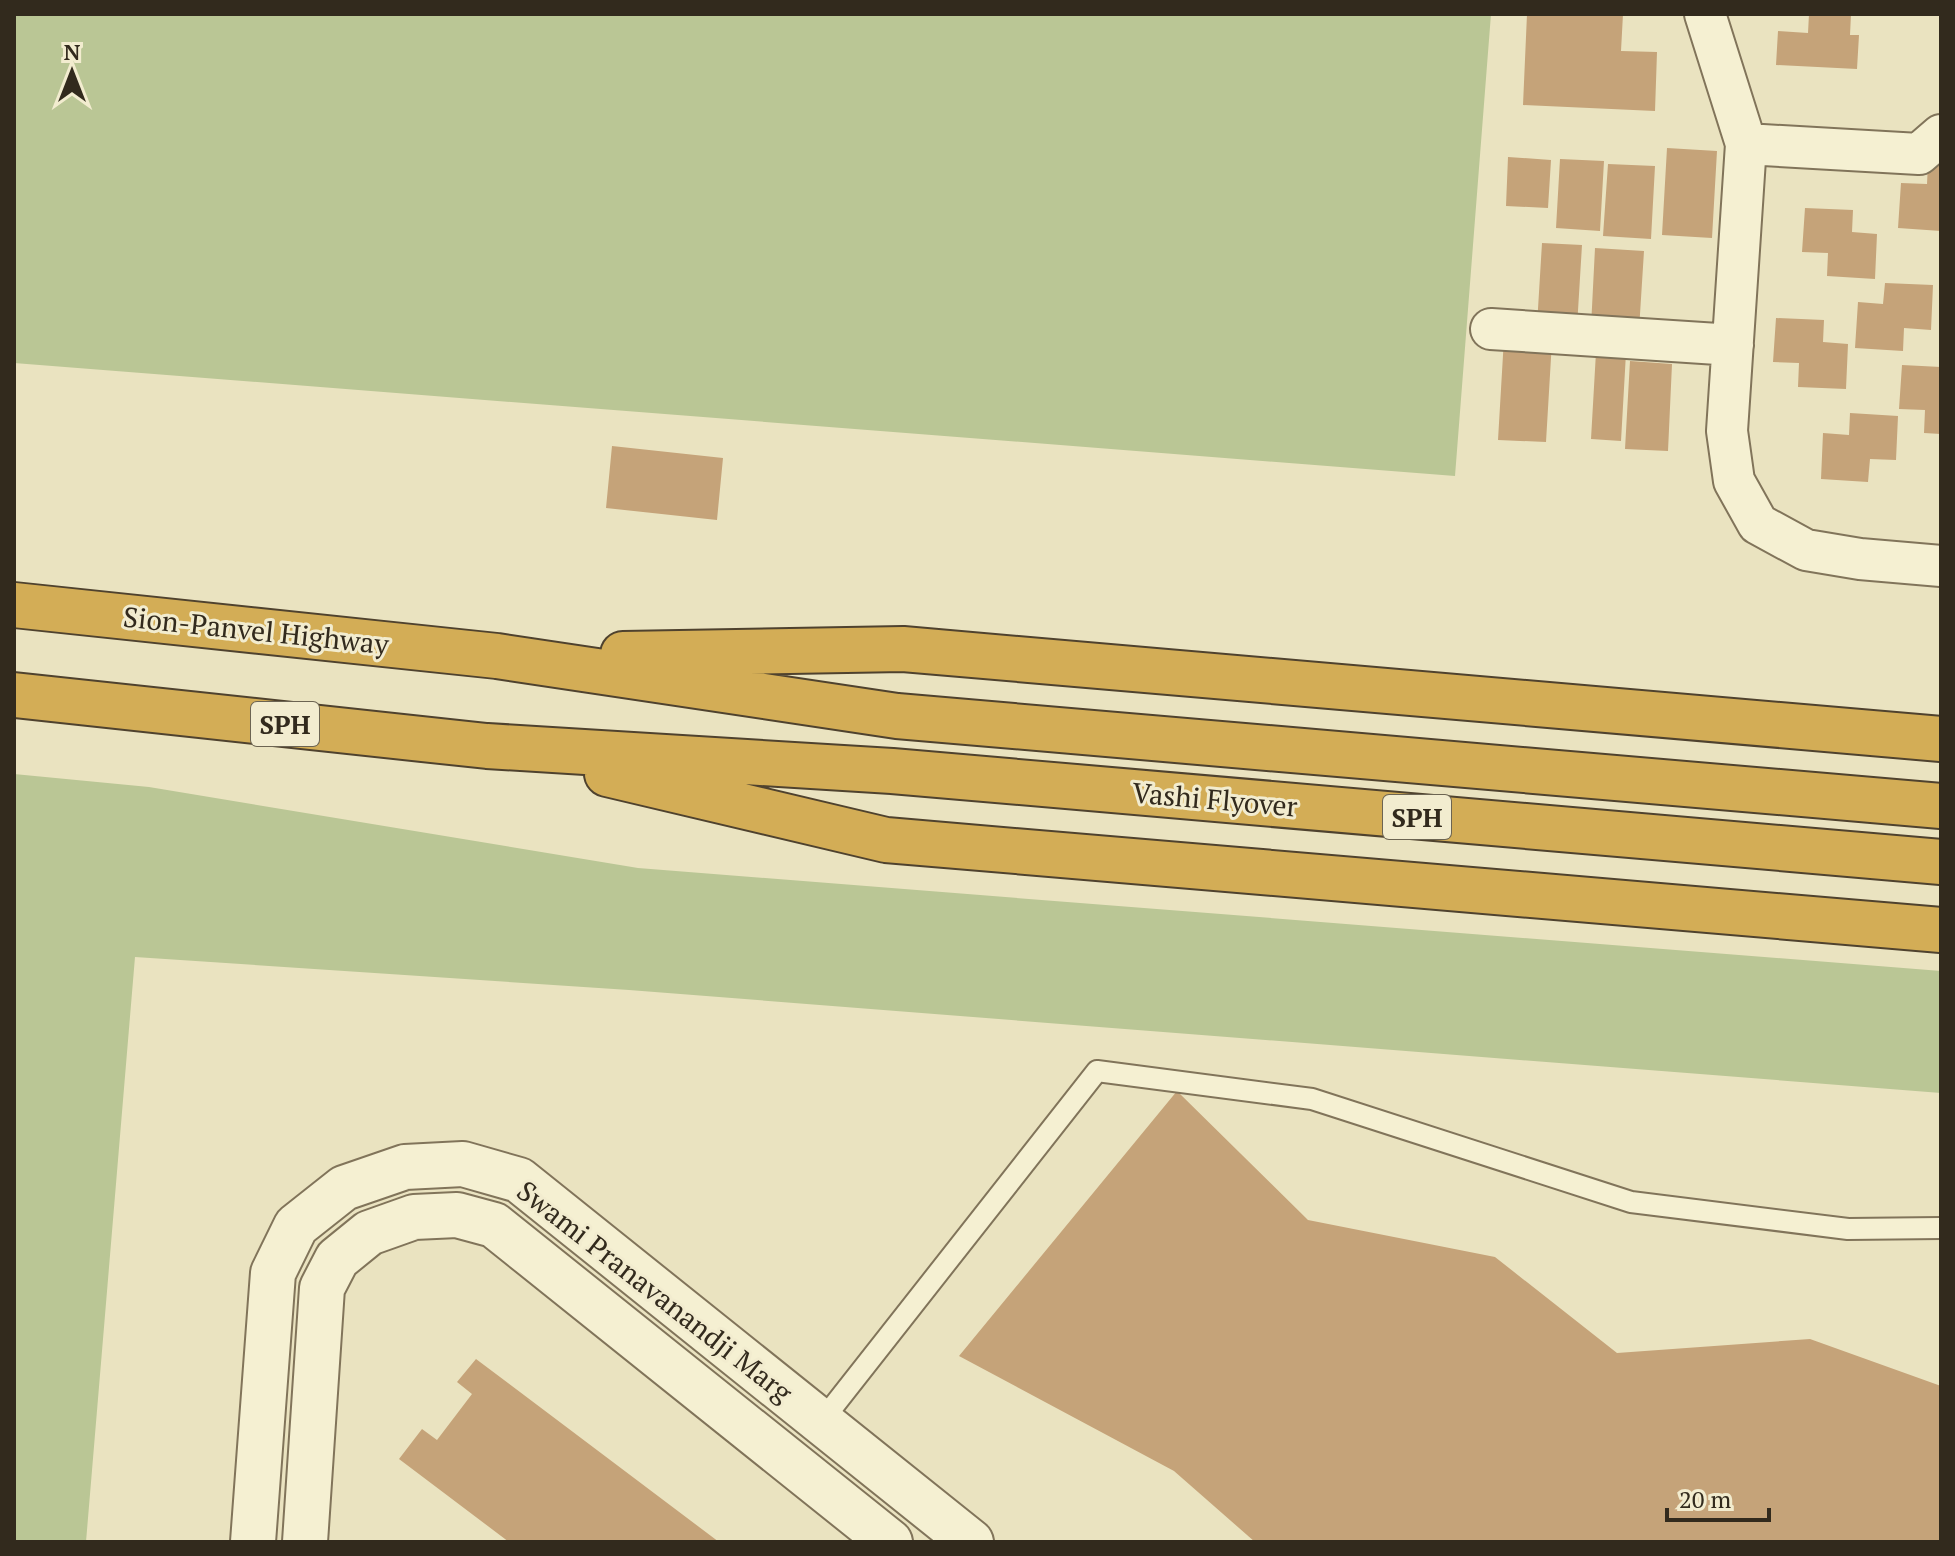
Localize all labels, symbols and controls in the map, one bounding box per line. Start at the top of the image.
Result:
north arrow [32,32,112,112]
text: N [64,37,81,66]
street label: Sion-Panvel Highway [122,598,391,662]
road number: SPH [251,702,319,746]
street label: Vashi Flyover [1131,773,1299,825]
road number: SPH [1383,795,1451,839]
street label: Swami Pranavanandji Marg [510,1172,801,1411]
scale bar [1667,1472,1769,1522]
text: 20 m [1679,1483,1731,1515]

